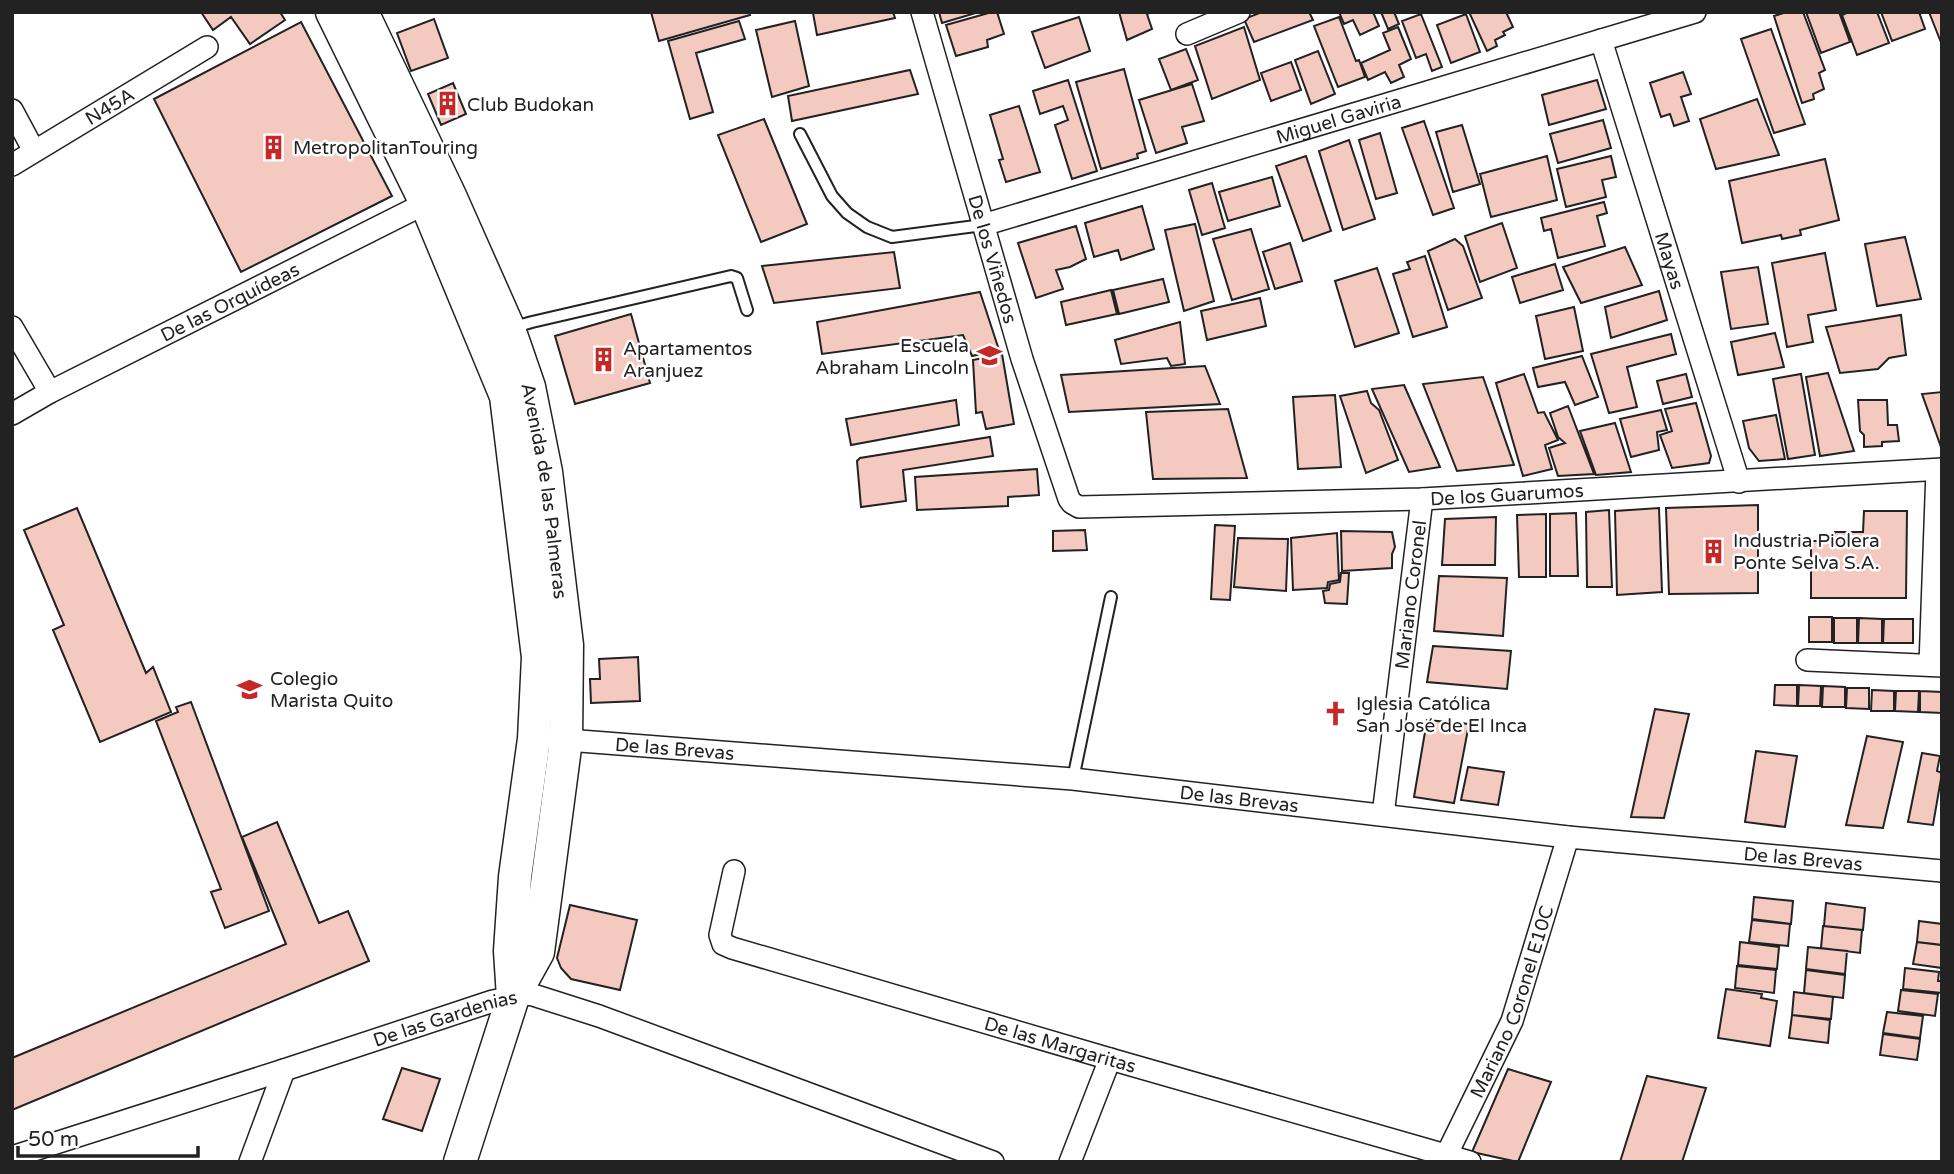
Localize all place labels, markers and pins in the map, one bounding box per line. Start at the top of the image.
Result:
building icon: Club Budokan [433,90,461,118]
place label: Club Budokan [467,94,594,116]
building icon: MetropolitanTouring [259,133,287,161]
place label: MetropolitanTouring [293,137,478,159]
place label: Escuela Abraham Lincoln [815,335,969,379]
place label: Apartamentos Aranjuez [623,338,752,382]
school or university icon: Escuela Abraham Lincoln [975,342,1003,370]
building icon: Apartamentos Aranjuez [589,345,617,373]
place label: Industria Piolera Ponte Selva S.A. [1733,530,1880,574]
building icon: Industria Piolera Ponte Selva S.A. [1699,537,1727,565]
place label: Colegio Marista Quito [270,668,393,712]
school or university icon: Colegio Marista Quito [236,675,264,703]
place label: Iglesia Católica San José de El Inca [1356,693,1527,737]
church icon: Iglesia Católica San José de El Inca [1322,700,1350,728]

